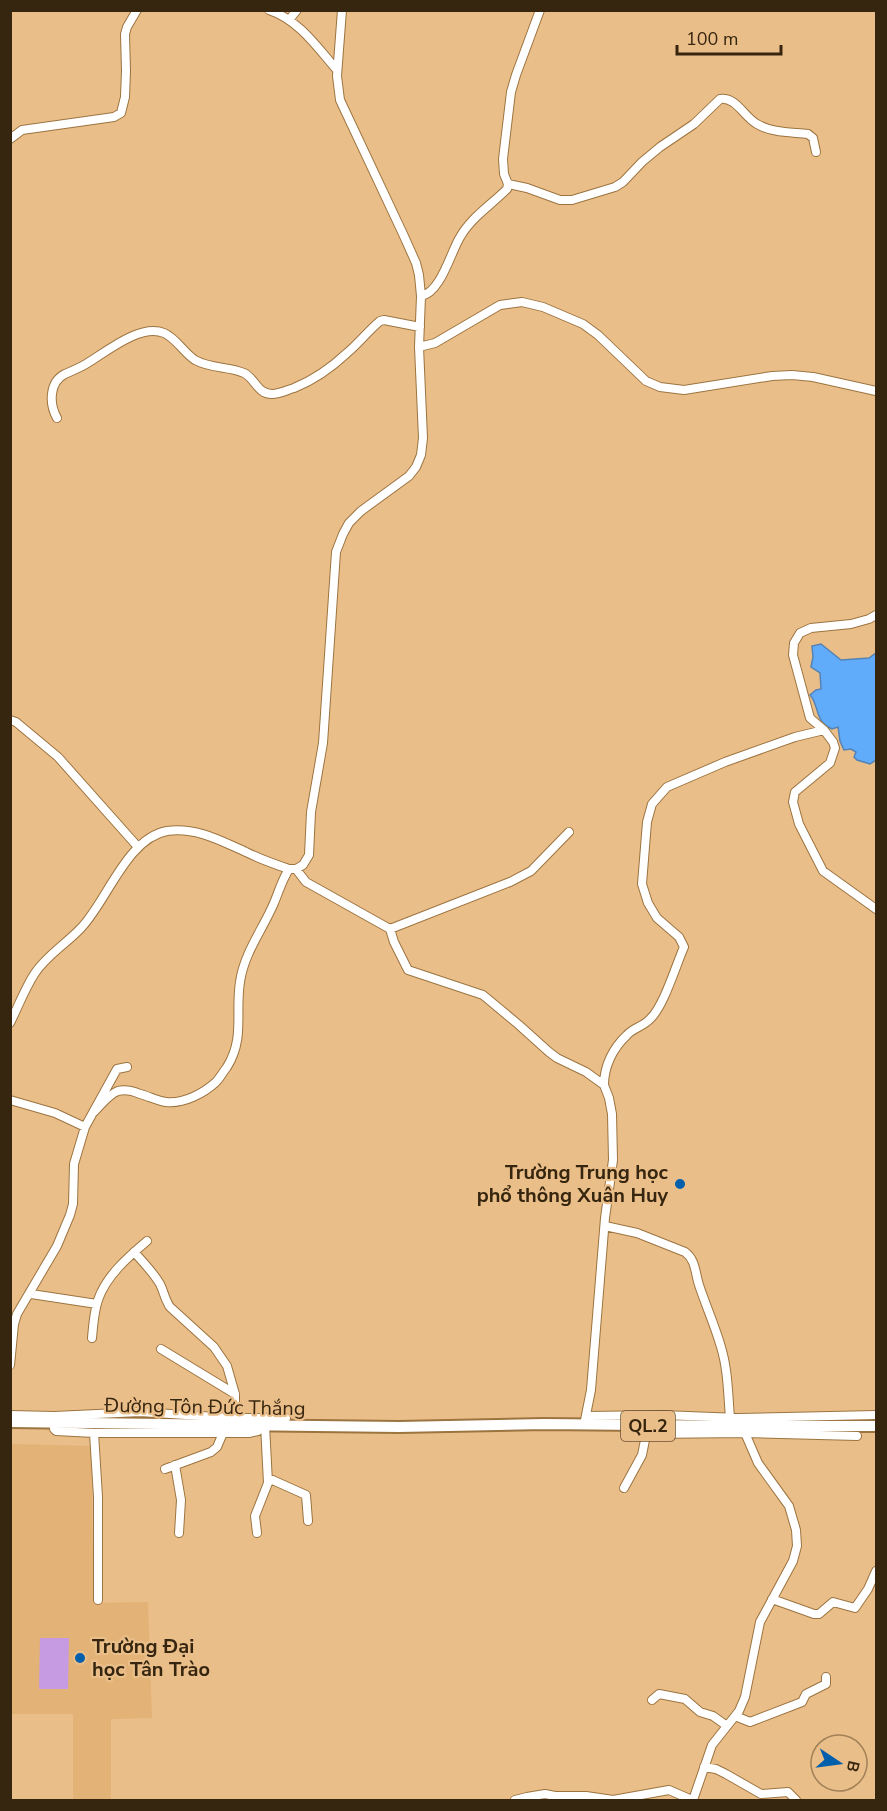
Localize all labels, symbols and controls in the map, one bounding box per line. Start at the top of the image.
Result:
scale bar [677,18,780,56]
text: 100 m [686,27,738,51]
place label: Trường Trung học phổ thông Xuân Huy [477,1159,669,1209]
marker: Trường Trung học phổ thông Xuân Huy [673,1177,687,1191]
street label: Đường Tôn Đức Thắng [103,1392,306,1422]
road number: QL.2 [621,1411,675,1441]
place label: Trường Đại học Tân Trào [92,1633,210,1683]
marker: Trường Đại học Tân Trào [73,1651,87,1665]
north arrow [809,1733,869,1793]
text: B [841,1758,865,1774]

